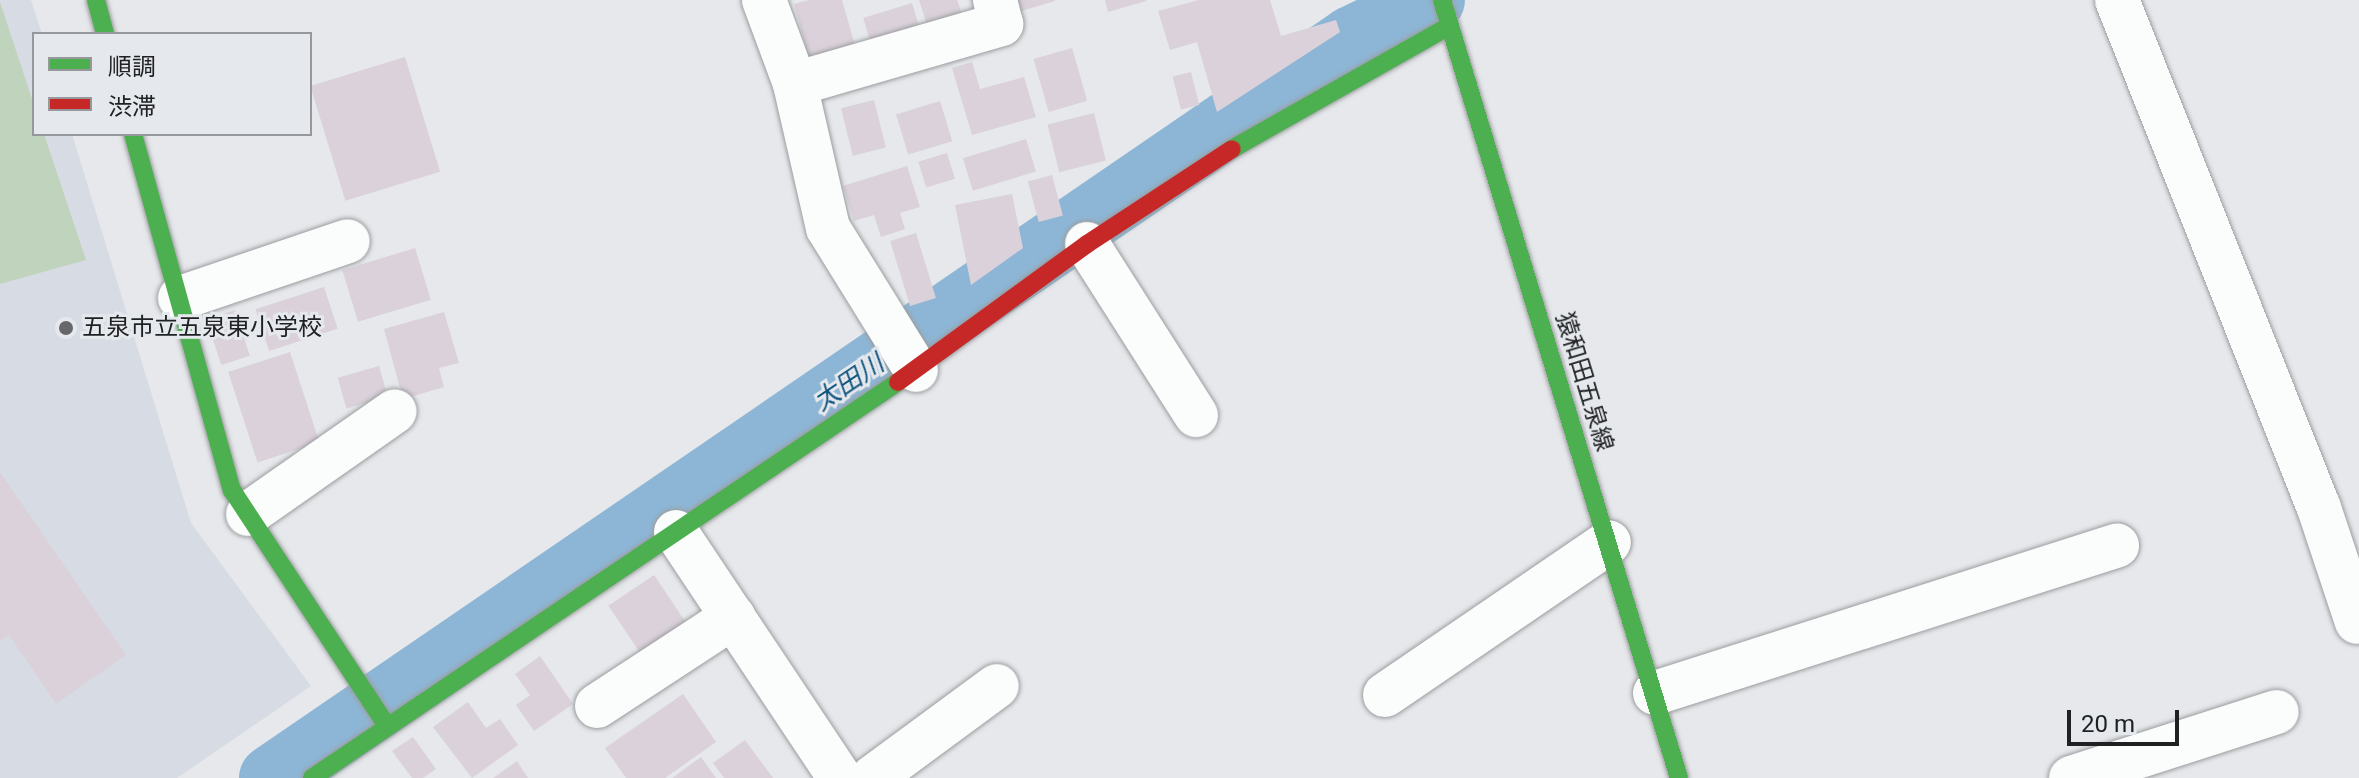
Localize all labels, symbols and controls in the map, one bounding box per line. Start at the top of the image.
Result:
legend [32,32,312,136]
text: 順調 [108,53,156,81]
text: 渋滞 [108,93,156,121]
street label: 猿和田五泉線 [1549,309,1619,455]
place label: 五泉市立五泉東小学校 [82,314,322,342]
marker: 五泉市立五泉東小学校 [57,319,75,337]
water label: 太田川 [808,348,890,418]
scale bar [2071,694,2183,744]
text: 20 m [2081,710,2135,738]

